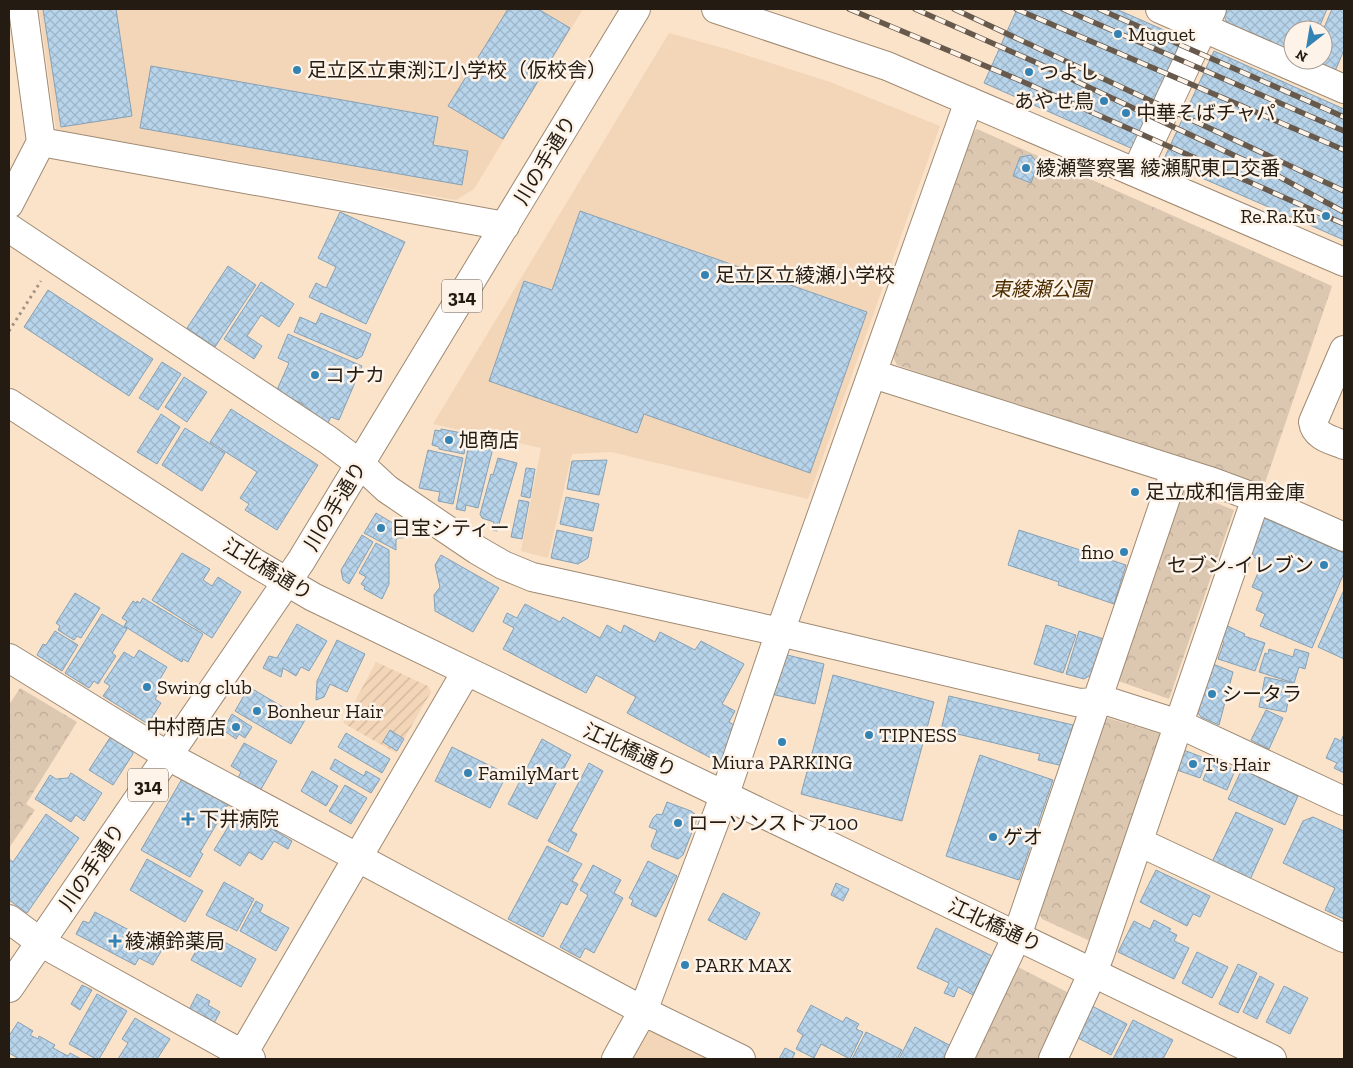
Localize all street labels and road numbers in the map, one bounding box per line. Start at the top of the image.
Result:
street label: 川の手通り [509,111,581,209]
road number: 314 [442,280,482,312]
street label: 川の手通り [299,457,371,555]
street label: 江北橋通り [219,533,317,605]
street label: 江北橋通り [580,718,680,782]
road number: 314 [128,768,168,802]
street label: 川の手通り [54,819,130,915]
street label: 江北橋通り [945,893,1045,957]

